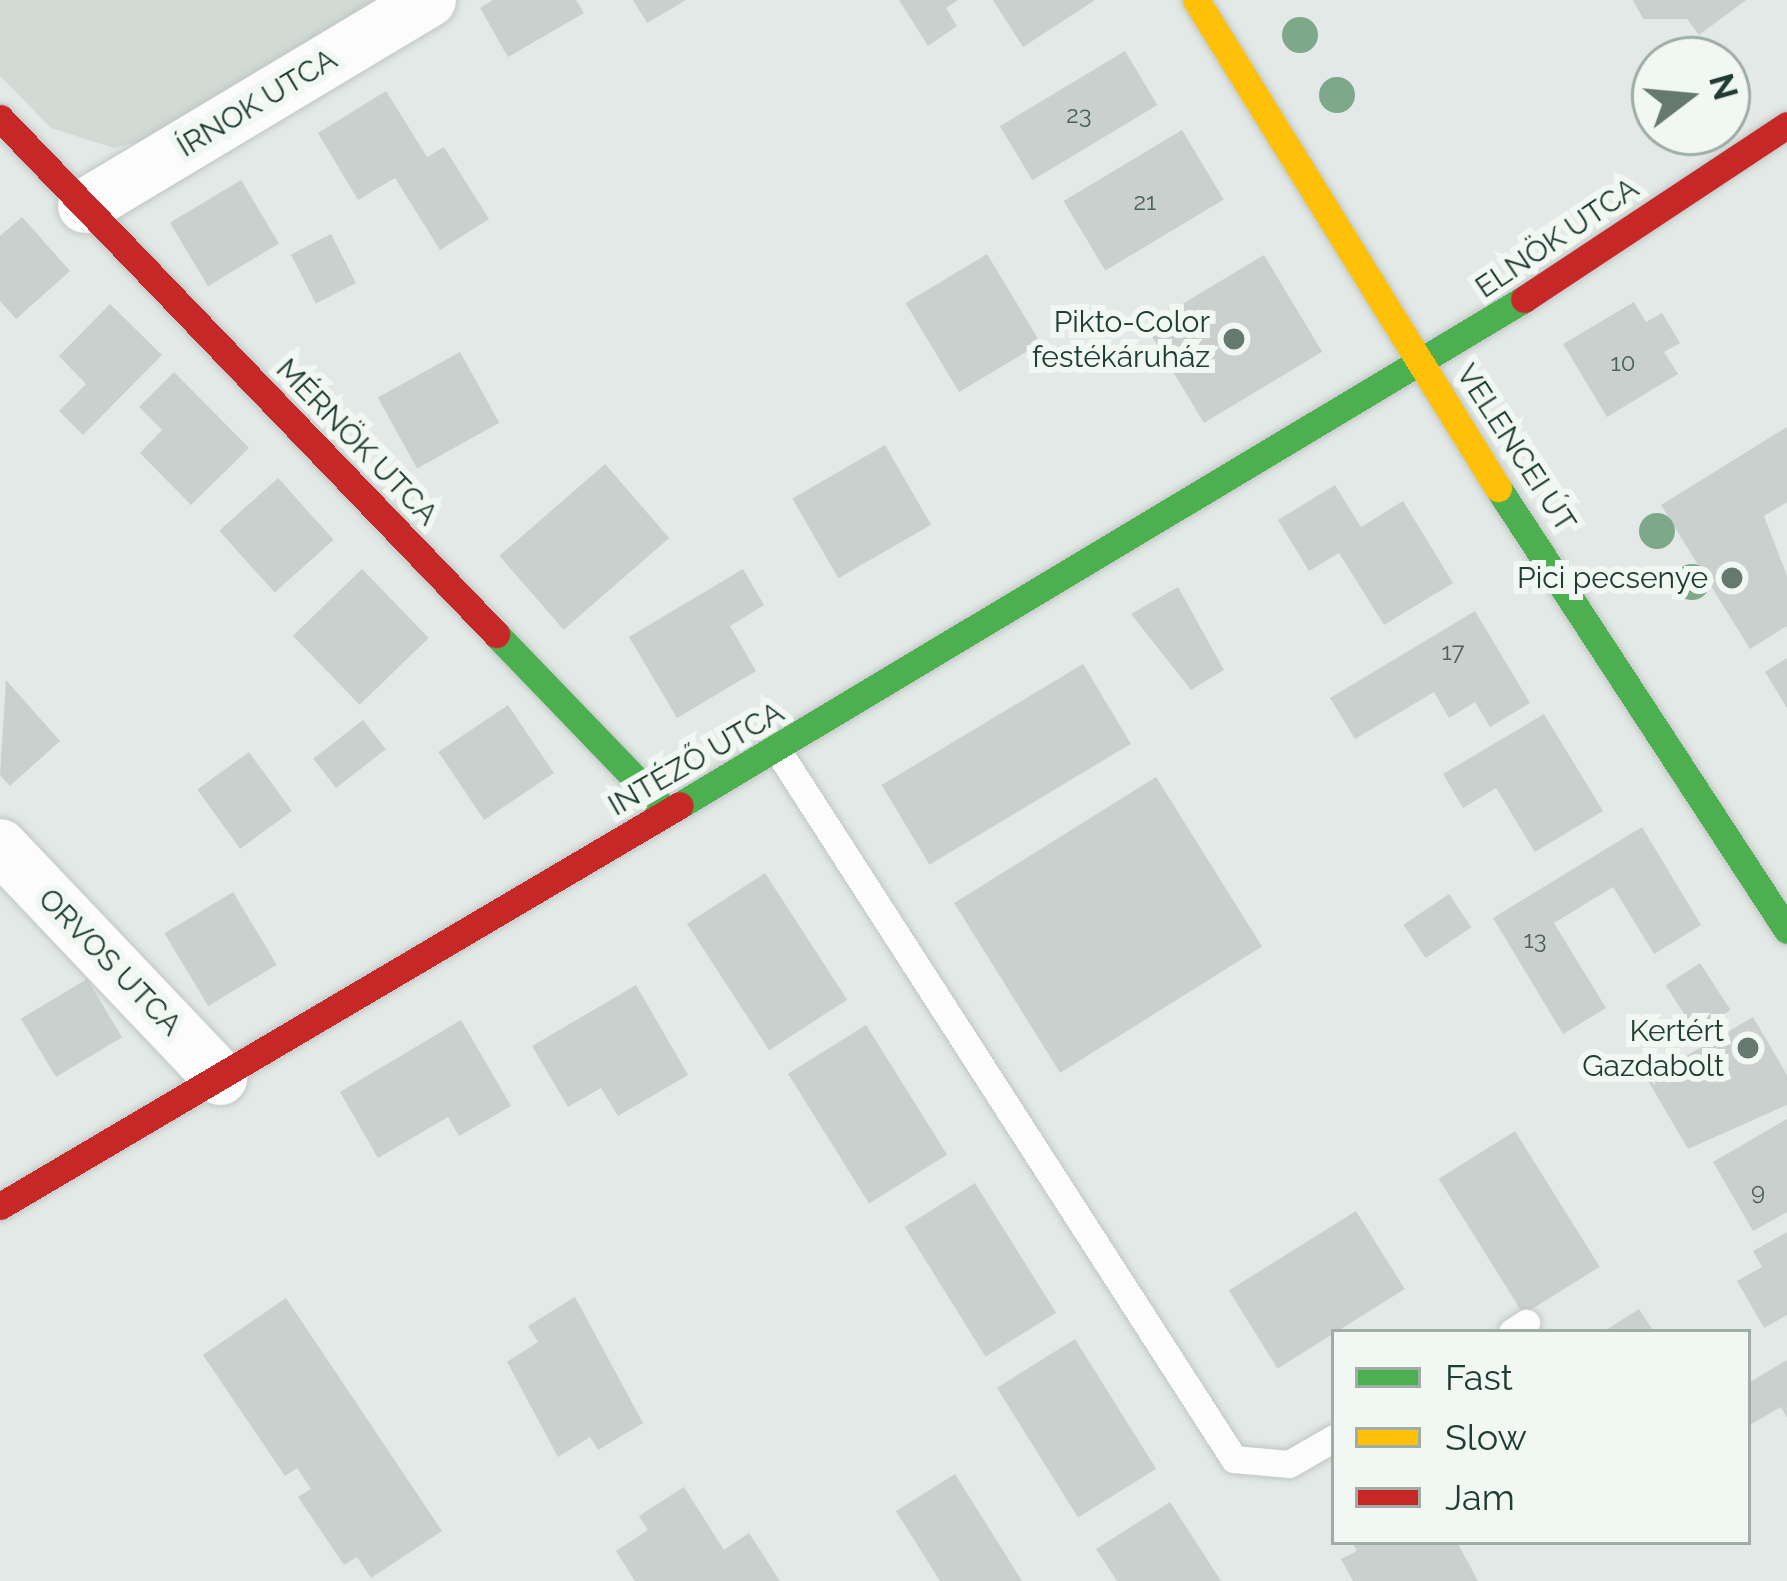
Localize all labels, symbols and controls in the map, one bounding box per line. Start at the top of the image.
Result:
north arrow [1631,36,1751,156]
street label: ÍRNOK UTCA [170,41,344,165]
text: N [1701,69,1745,104]
house number: 23 [1066,101,1092,129]
street label: ELNÖK UTCA [1469,170,1645,306]
house number: 21 [1134,188,1156,216]
place label: Pikto-Color festékáruház [1032,304,1210,374]
marker: Pikto-Color festékáruház [1221,326,1247,352]
house number: 10 [1611,349,1635,377]
street label: MÉRNÖK UTCA [268,351,446,533]
street label: VELENCEI ÚT [1448,357,1584,539]
place label: Pici pecsenye [1517,560,1708,596]
marker: Pici pecsenye [1719,565,1745,591]
house number: 17 [1442,638,1464,666]
street label: INTÉZŐ UTCA [602,694,790,824]
street label: ORVOS UTCA [31,881,189,1043]
house number: 13 [1523,926,1547,954]
place label: Kertért Gazdabolt [1582,1013,1724,1084]
marker: Kertért Gazdabolt [1735,1035,1761,1061]
house number: 9 [1751,1178,1765,1206]
legend [1331,1329,1751,1545]
text: Fast [1445,1356,1513,1398]
text: Slow [1445,1416,1527,1458]
text: Jam [1445,1476,1515,1518]

